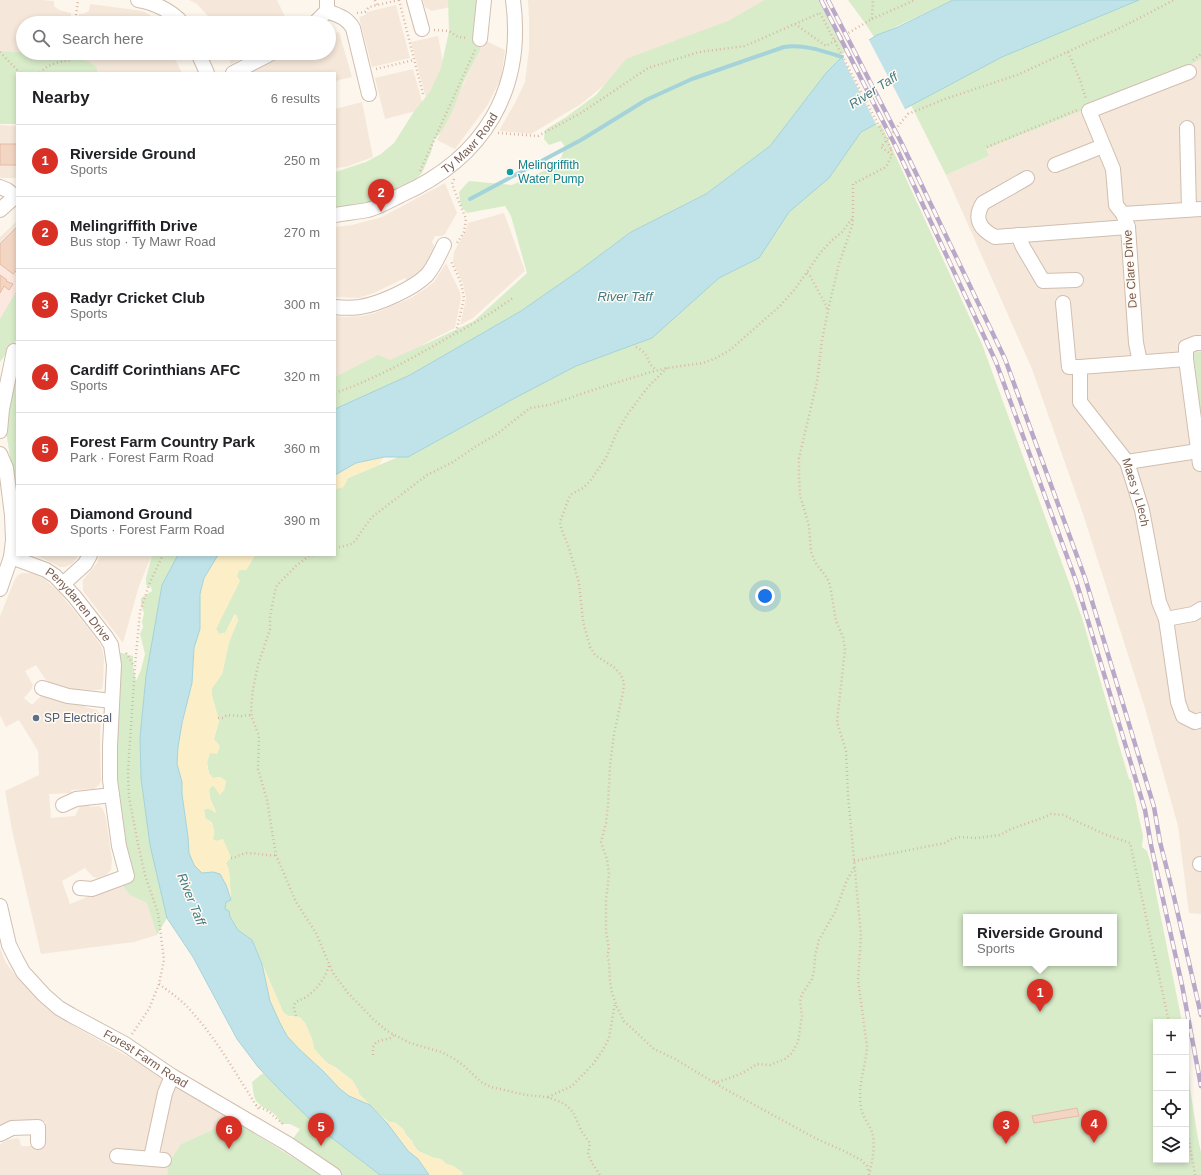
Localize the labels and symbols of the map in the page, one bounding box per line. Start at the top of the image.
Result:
water label: River Taff [846,68,902,112]
street label: Ty Mawr Road [439,110,501,177]
place label: Melingriffith Water Pump [518,158,585,186]
marker: Melingriffith Water Pump [505,167,515,177]
pin: 2 [368,179,394,212]
street label: De Clare Drive [1120,229,1140,309]
water label: River Taff [597,289,654,304]
street label: Maes y Llech [1119,456,1152,528]
street label: Penydarren Drive [43,565,114,644]
your location [755,586,775,606]
place label: SP Electrical [44,711,112,725]
marker: SP Electrical [31,713,41,723]
water label: River Taff [174,871,209,929]
pin: 1 [1027,979,1053,1012]
street label: Forest Farm Road [101,1027,190,1091]
pin: 4 [1081,1110,1107,1143]
pin: 3 [993,1111,1019,1144]
pin: 5 [308,1113,334,1146]
pin: 6 [216,1116,242,1149]

